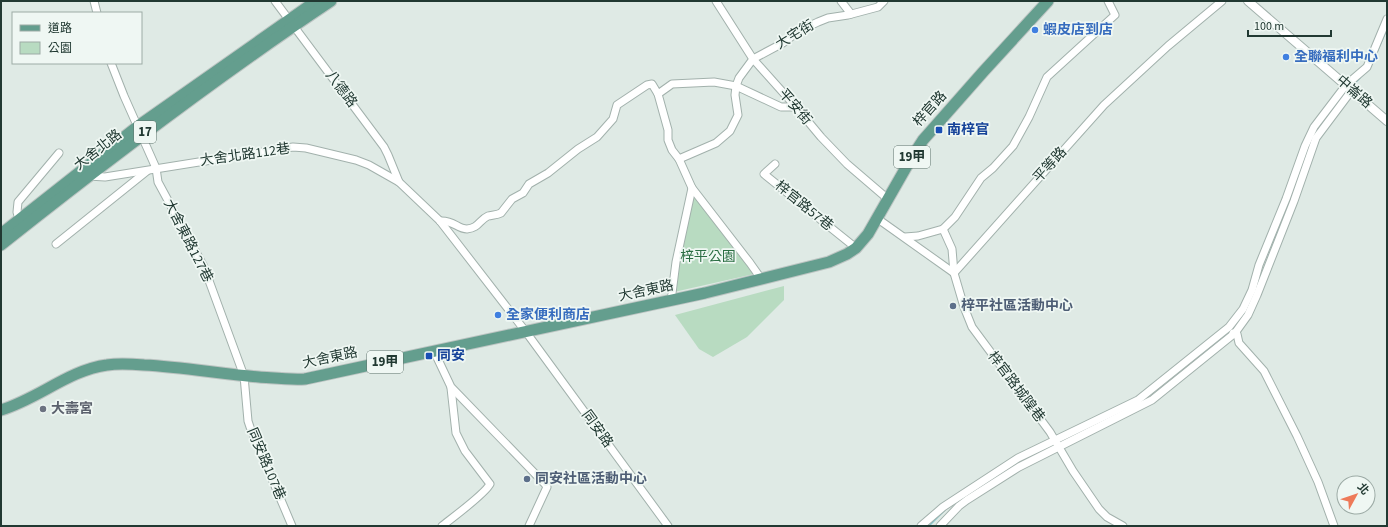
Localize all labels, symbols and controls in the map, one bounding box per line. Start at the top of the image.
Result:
legend [12,12,142,64]
scale bar [1248,12,1331,38]
street label: 大宅街 [772,16,818,54]
text: 100 m [1254,18,1284,35]
text: 道路 [48,20,72,37]
place label: 蝦皮店到店 [1043,20,1113,40]
marker: 蝦皮店到店 [1030,25,1040,35]
text: 公園 [48,40,72,57]
place label: 全聯福利中心 [1294,47,1378,67]
marker: 全聯福利中心 [1281,52,1291,62]
street label: 八德路 [320,66,362,112]
street label: 中崙路 [1332,71,1376,113]
street label: 平安街 [774,85,816,129]
street label: 梓官路 [909,87,951,131]
place label: 南梓官 [947,120,989,140]
road number: 17 [134,121,156,143]
street label: 大舍北路 [70,125,126,175]
marker: 南梓官 [934,125,944,135]
street label: 大舍北路112巷 [199,139,291,171]
street label: 平等路 [1029,143,1071,187]
road number: 19甲 [894,146,930,168]
street label: 梓官路57巷 [771,176,837,236]
street label: 大舍東路127巷 [158,196,218,286]
park label: 梓平公園 [680,247,736,267]
street label: 大舍東路 [617,275,675,307]
place label: 梓平社區活動中心 [961,296,1073,316]
marker: 梓平社區活動中心 [948,301,958,311]
place label: 全家便利商店 [506,305,590,325]
marker: 全家便利商店 [493,310,503,320]
street label: 大舍東路 [301,342,359,374]
place label: 同安 [437,346,465,366]
street label: 梓官路城隍巷 [983,347,1049,427]
road number: 19甲 [367,351,403,373]
marker: 同安 [424,351,434,361]
place label: 大壽宮 [51,399,93,419]
marker: 大壽宮 [38,404,48,414]
street label: 同安路 [577,406,617,452]
street label: 同安路107巷 [242,425,290,503]
place label: 同安社區活動中心 [535,469,647,489]
marker: 同安社區活動中心 [522,474,532,484]
north arrow [1336,475,1376,515]
text: 北 [1354,480,1373,498]

